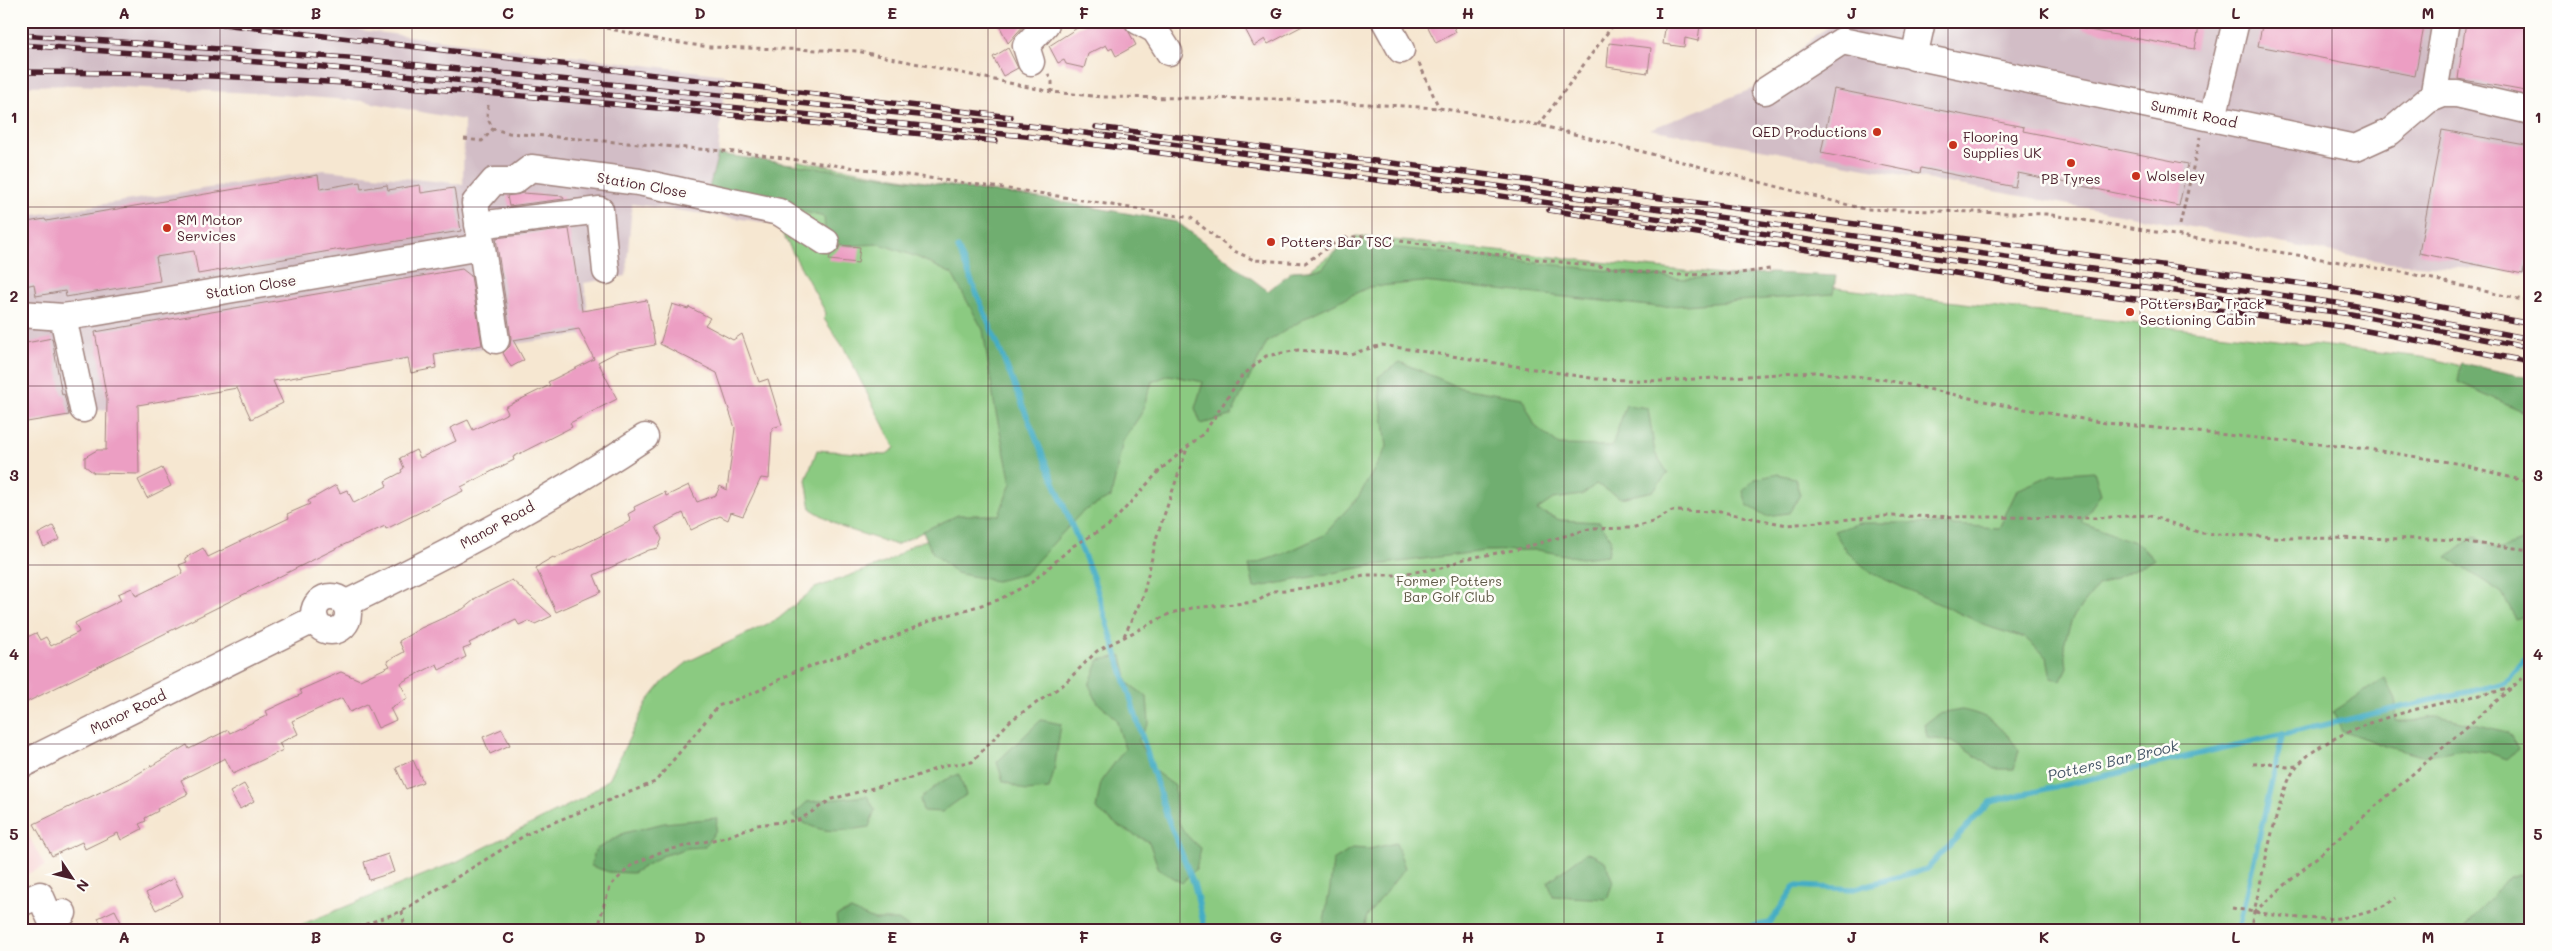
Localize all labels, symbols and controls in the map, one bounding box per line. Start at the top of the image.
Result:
text: A [118,2,130,23]
text: B [311,2,321,23]
text: C [502,2,514,23]
text: D [694,2,706,23]
text: E [887,2,897,23]
text: F [1079,2,1089,23]
text: G [1270,2,1282,23]
text: H [1462,2,1474,23]
text: I [1656,2,1664,23]
text: J [1847,2,1857,23]
text: K [2039,2,2049,23]
text: L [2231,2,2241,23]
text: M [2422,2,2434,23]
street label: Summit Road [2149,95,2239,132]
text: 1 [10,106,18,127]
text: 1 [2534,106,2542,127]
place label: QED Productions [1752,122,1867,141]
marker: QED Productions [1871,126,1883,138]
place label: Flooring Supplies UK [1963,127,2042,162]
marker: Flooring Supplies UK [1947,139,1959,151]
marker: PB Tyres [2065,157,2077,169]
place label: Wolseley [2146,166,2205,185]
street label: Station Close [596,167,689,202]
place label: PB Tyres [2041,169,2101,188]
marker: Wolseley [2130,170,2142,182]
place label: RM Motor Services [177,210,243,245]
marker: RM Motor Services [161,222,173,234]
place label: Potters Bar TSC [1281,232,1392,251]
marker: Potters Bar TSC [1265,236,1277,248]
street label: Station Close [204,270,297,303]
text: 2 [10,285,19,306]
text: 2 [2534,285,2543,306]
place label: Potters Bar Track Sectioning Cabin [2140,294,2264,329]
marker: Potters Bar Track Sectioning Cabin [2124,306,2136,318]
text: 3 [9,464,19,485]
text: 3 [2533,464,2543,485]
street label: Manor Road [456,496,537,553]
park label: Former Potters Bar Golf Club [1396,571,1502,606]
text: 4 [9,643,19,664]
text: 4 [2533,643,2543,664]
street label: Manor Road [87,685,169,738]
water label: Potters Bar Brook [2045,735,2181,785]
text: 5 [9,823,19,844]
text: 5 [2533,823,2543,844]
north arrow [48,854,98,904]
text: N [72,876,94,896]
text: A [118,926,130,947]
text: B [311,926,321,947]
text: C [502,926,514,947]
text: D [694,926,706,947]
text: E [887,926,897,947]
text: F [1079,926,1089,947]
text: G [1270,926,1282,947]
text: H [1462,926,1474,947]
text: I [1656,926,1664,947]
text: J [1847,926,1857,947]
text: K [2039,926,2049,947]
text: L [2231,926,2241,947]
text: M [2422,926,2434,947]

